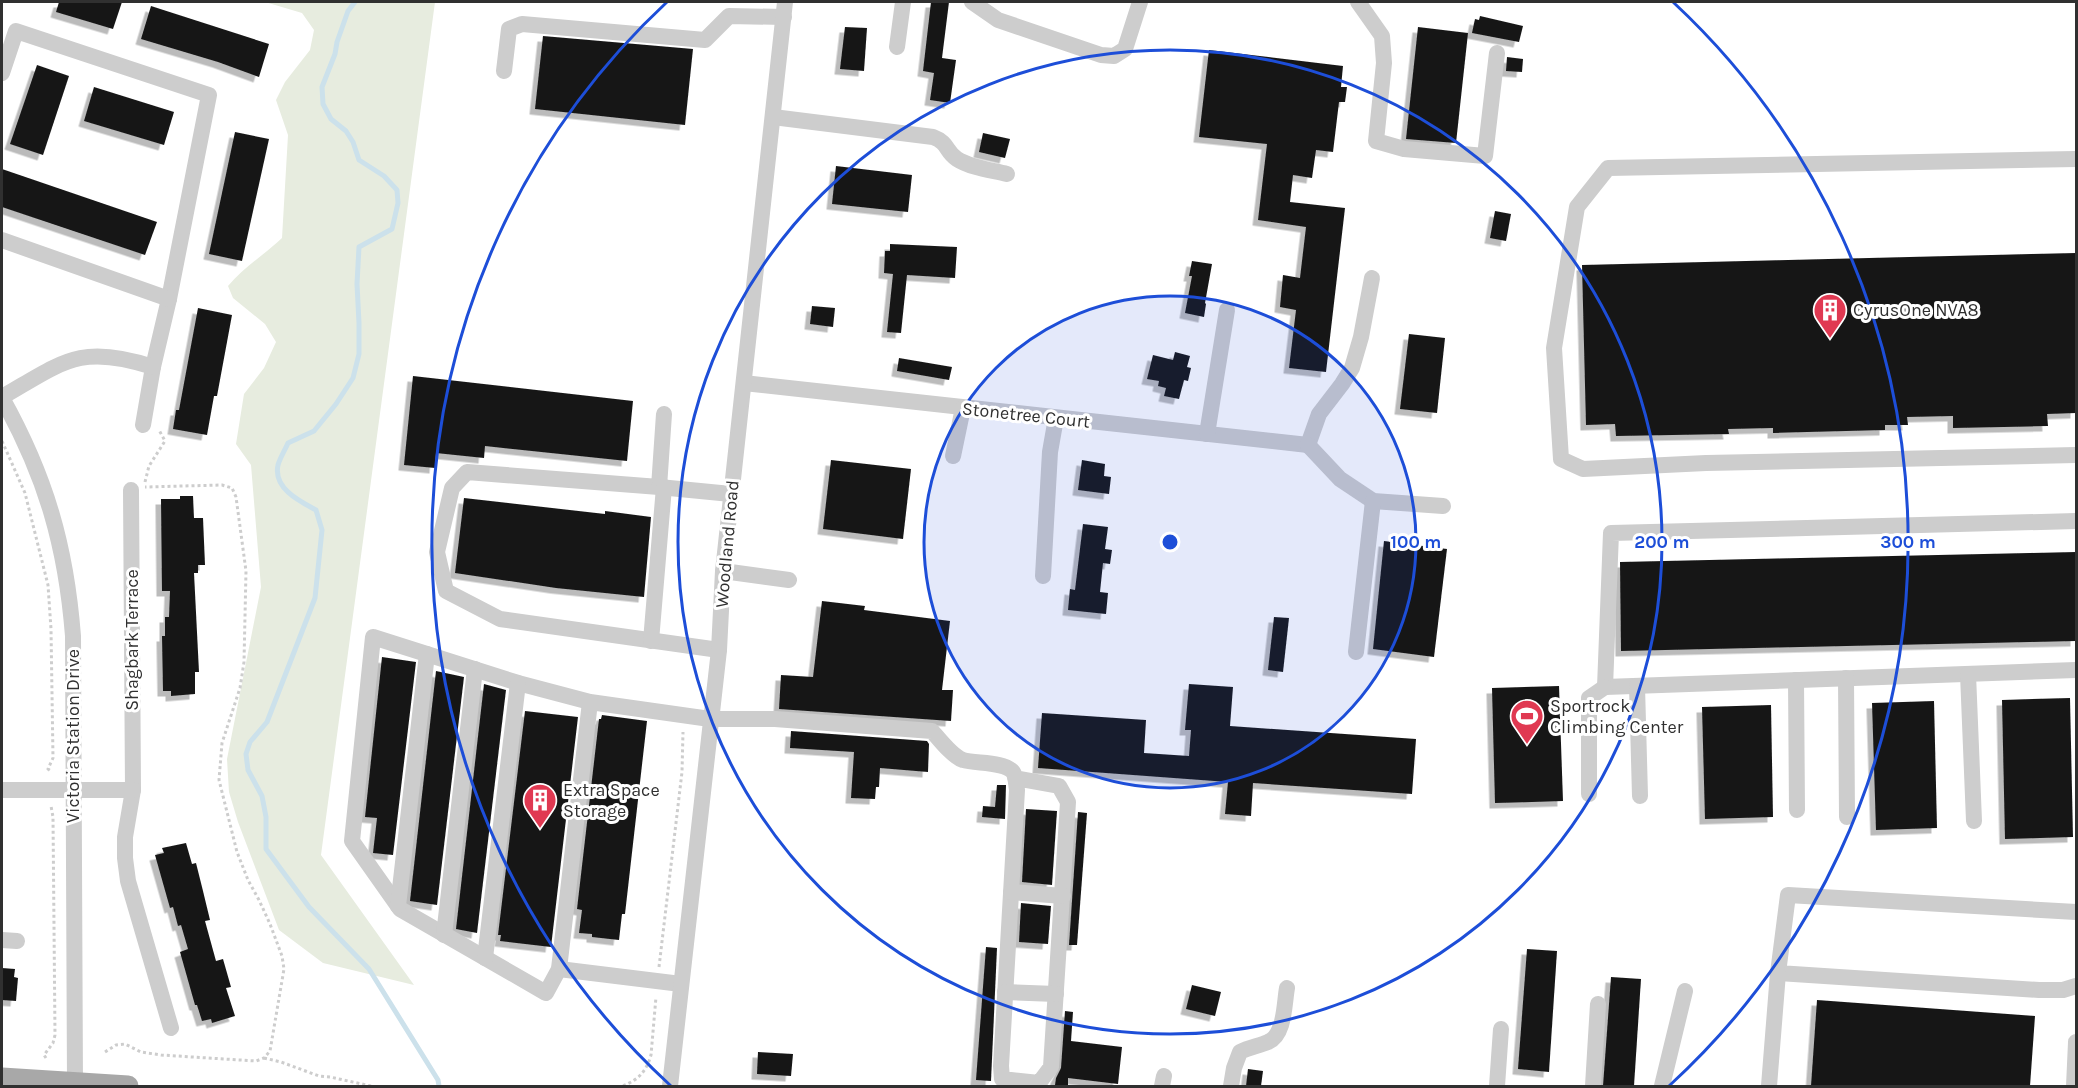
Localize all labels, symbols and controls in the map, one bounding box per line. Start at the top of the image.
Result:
building icon: CyrusOne NVA8 [1812,292,1848,339]
place label: CyrusOne NVA8 [1853,299,1979,321]
street label: Stonetree Court [961,397,1091,433]
street label: Woodland Road [710,479,744,609]
text: 100 m [1391,531,1441,553]
text: 200 m [1634,531,1690,553]
text: 300 m [1880,531,1936,553]
centre of rings [1160,532,1180,552]
street label: Shagbark Terrace [121,569,143,711]
street label: Victoria Station Drive [62,649,84,823]
place label: Sportrock Climbing Center [1550,695,1684,738]
sports icon: Sportrock Climbing Center [1509,698,1545,745]
place label: Extra Space Storage [563,779,660,822]
building icon: Extra Space Storage [522,782,558,829]

